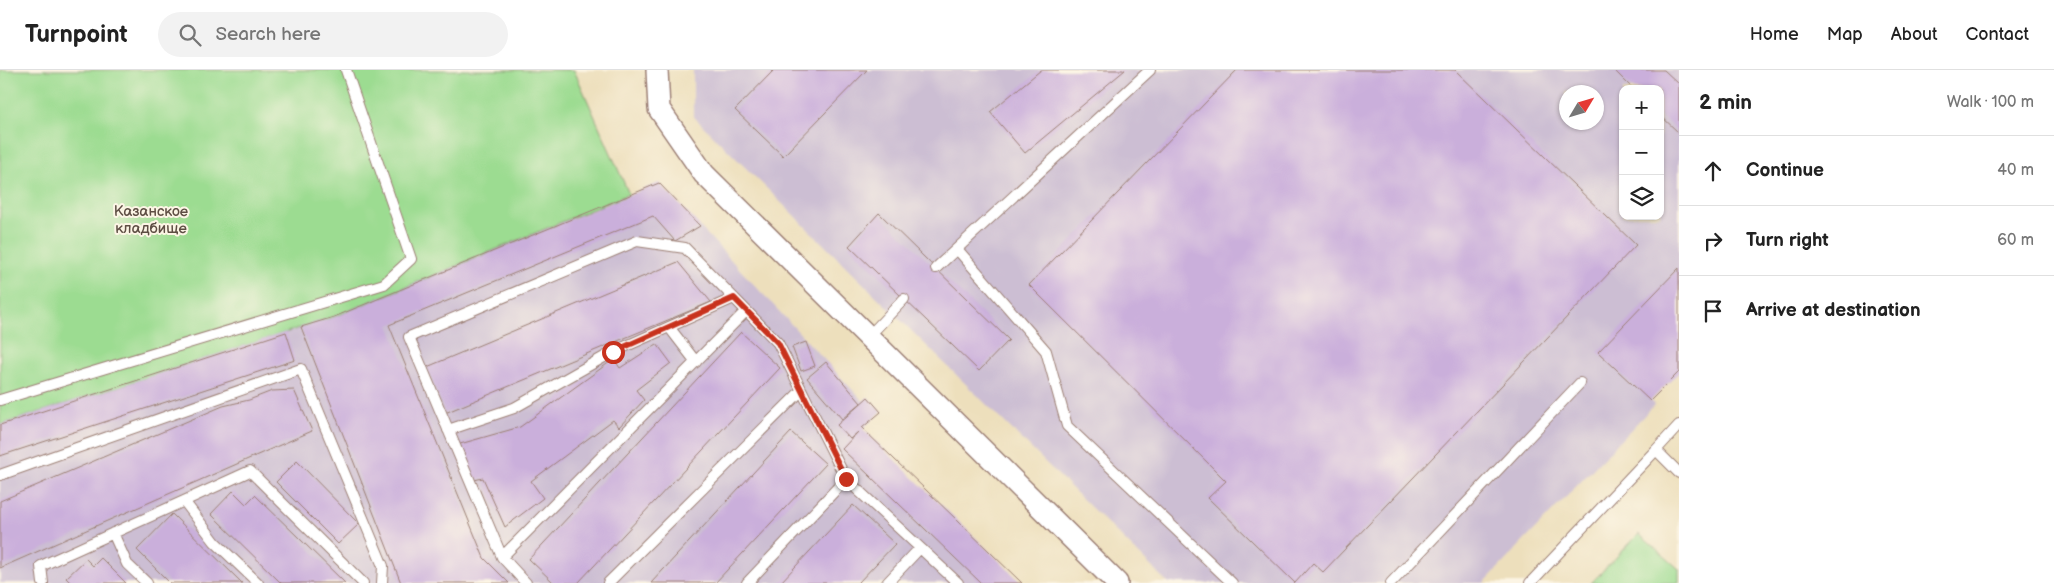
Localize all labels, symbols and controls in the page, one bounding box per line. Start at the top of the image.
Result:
search box [158,12,508,57]
text: Turnpoint [25,20,128,49]
icon: search [176,21,204,49]
text: Search here [216,23,321,46]
text: Home [1750,24,1799,45]
text: Map [1827,24,1863,45]
text: About [1891,24,1938,45]
text: Contact [1966,24,2029,45]
north arrow [1559,85,1604,130]
map controls [1619,85,1664,220]
button: + [1619,85,1664,130]
text: 2 min [1699,90,1752,115]
text: Walk · 100 m [1947,93,2034,112]
button: − [1619,130,1664,175]
icon: ahead [1699,157,1727,185]
text: Continue [1746,159,1824,182]
text: 40 m [1997,161,2034,180]
button: layers [1619,175,1664,220]
park label: Казанское кладбище [114,202,188,238]
icon: right [1699,227,1727,255]
text: Turn right [1746,229,1829,252]
text: 60 m [1997,231,2034,250]
icon: arrive [1699,297,1727,325]
text: Arrive at destination [1746,299,1921,322]
route start [602,341,625,364]
route end [835,468,858,491]

